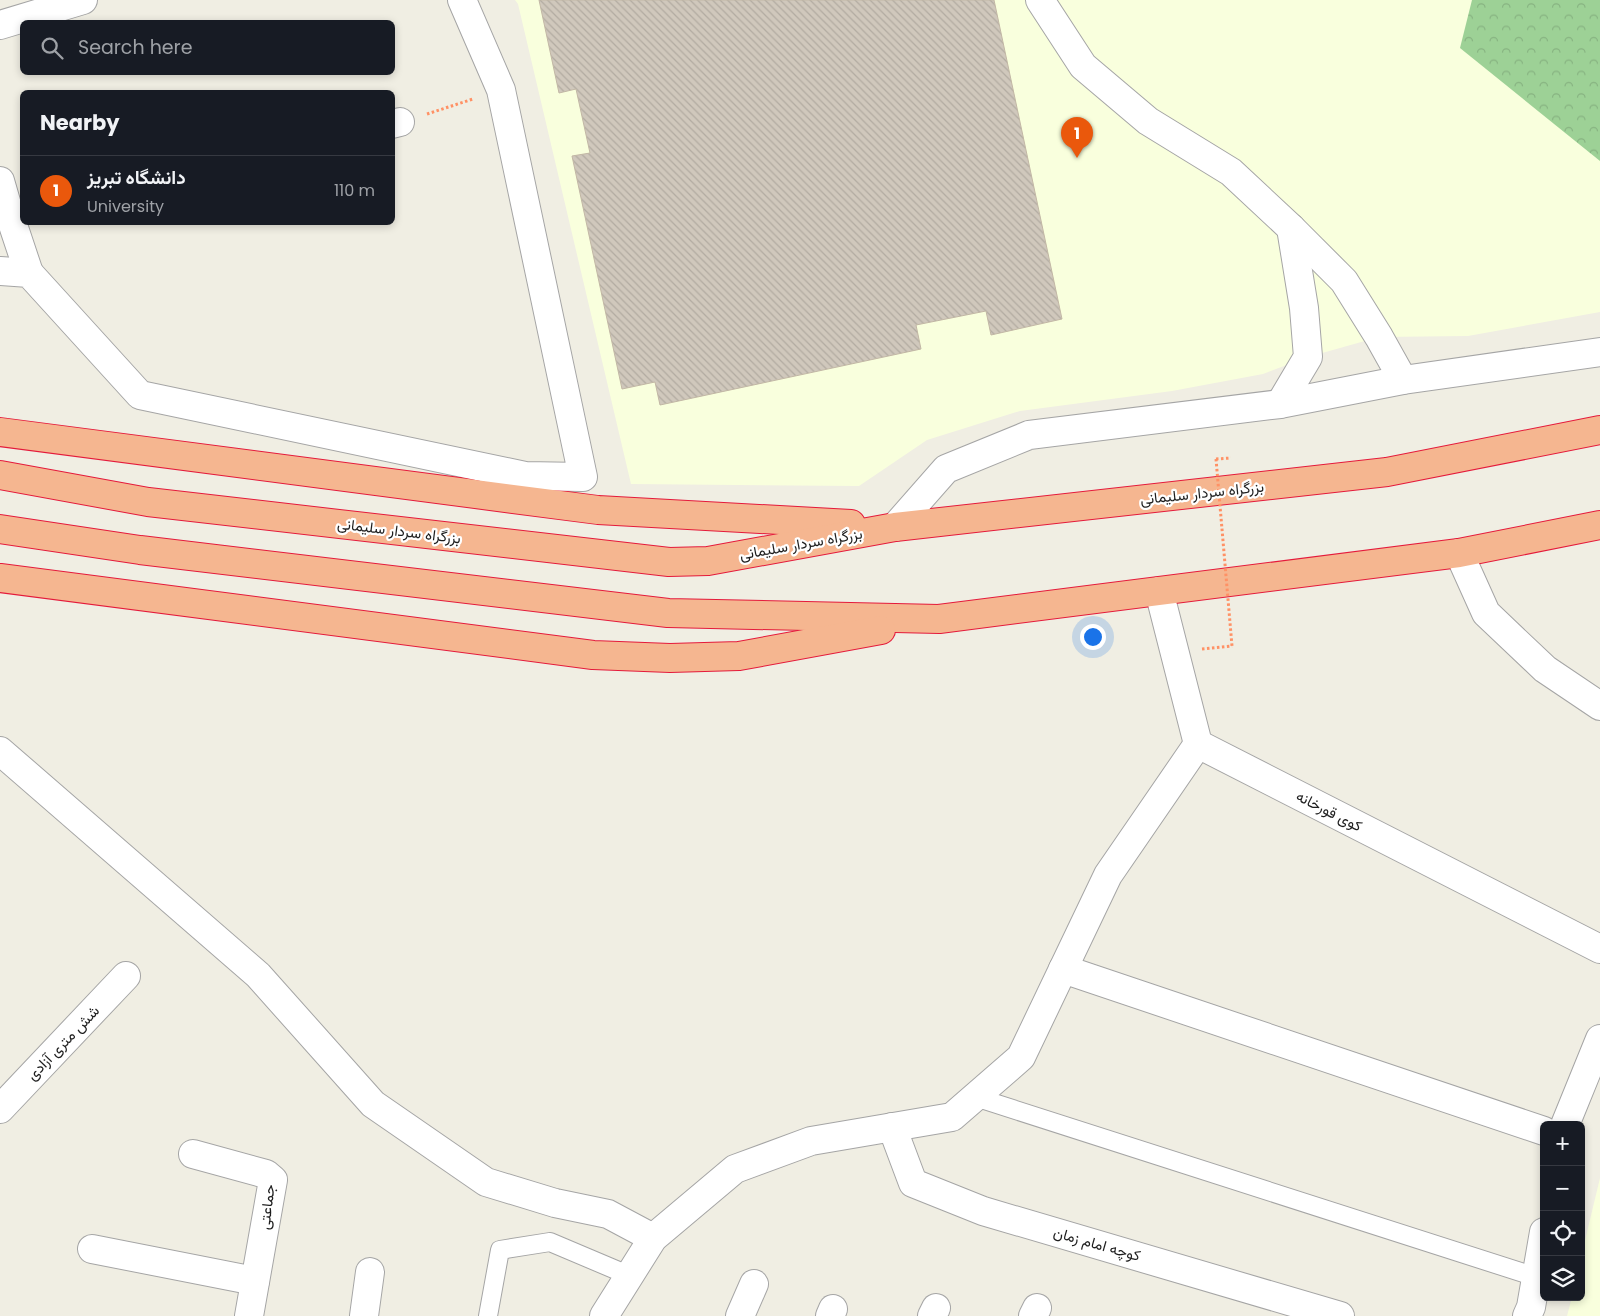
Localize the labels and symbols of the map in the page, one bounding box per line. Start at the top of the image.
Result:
pin: 1 [1061,117,1093,158]
street label: بزرگراه سردار سلیمانی [1139,476,1265,509]
street label: بزرگراه سردار سلیمانی [336,512,462,549]
street label: بزرگراه سردار سلیمانی [738,522,864,565]
your location [1080,624,1106,650]
street label: کوی قورخانه [1293,785,1366,836]
street label: شش متری آزادی [21,1000,104,1085]
street label: جماعتی [253,1183,280,1231]
street label: کوچه امام زمان [1051,1221,1143,1266]

